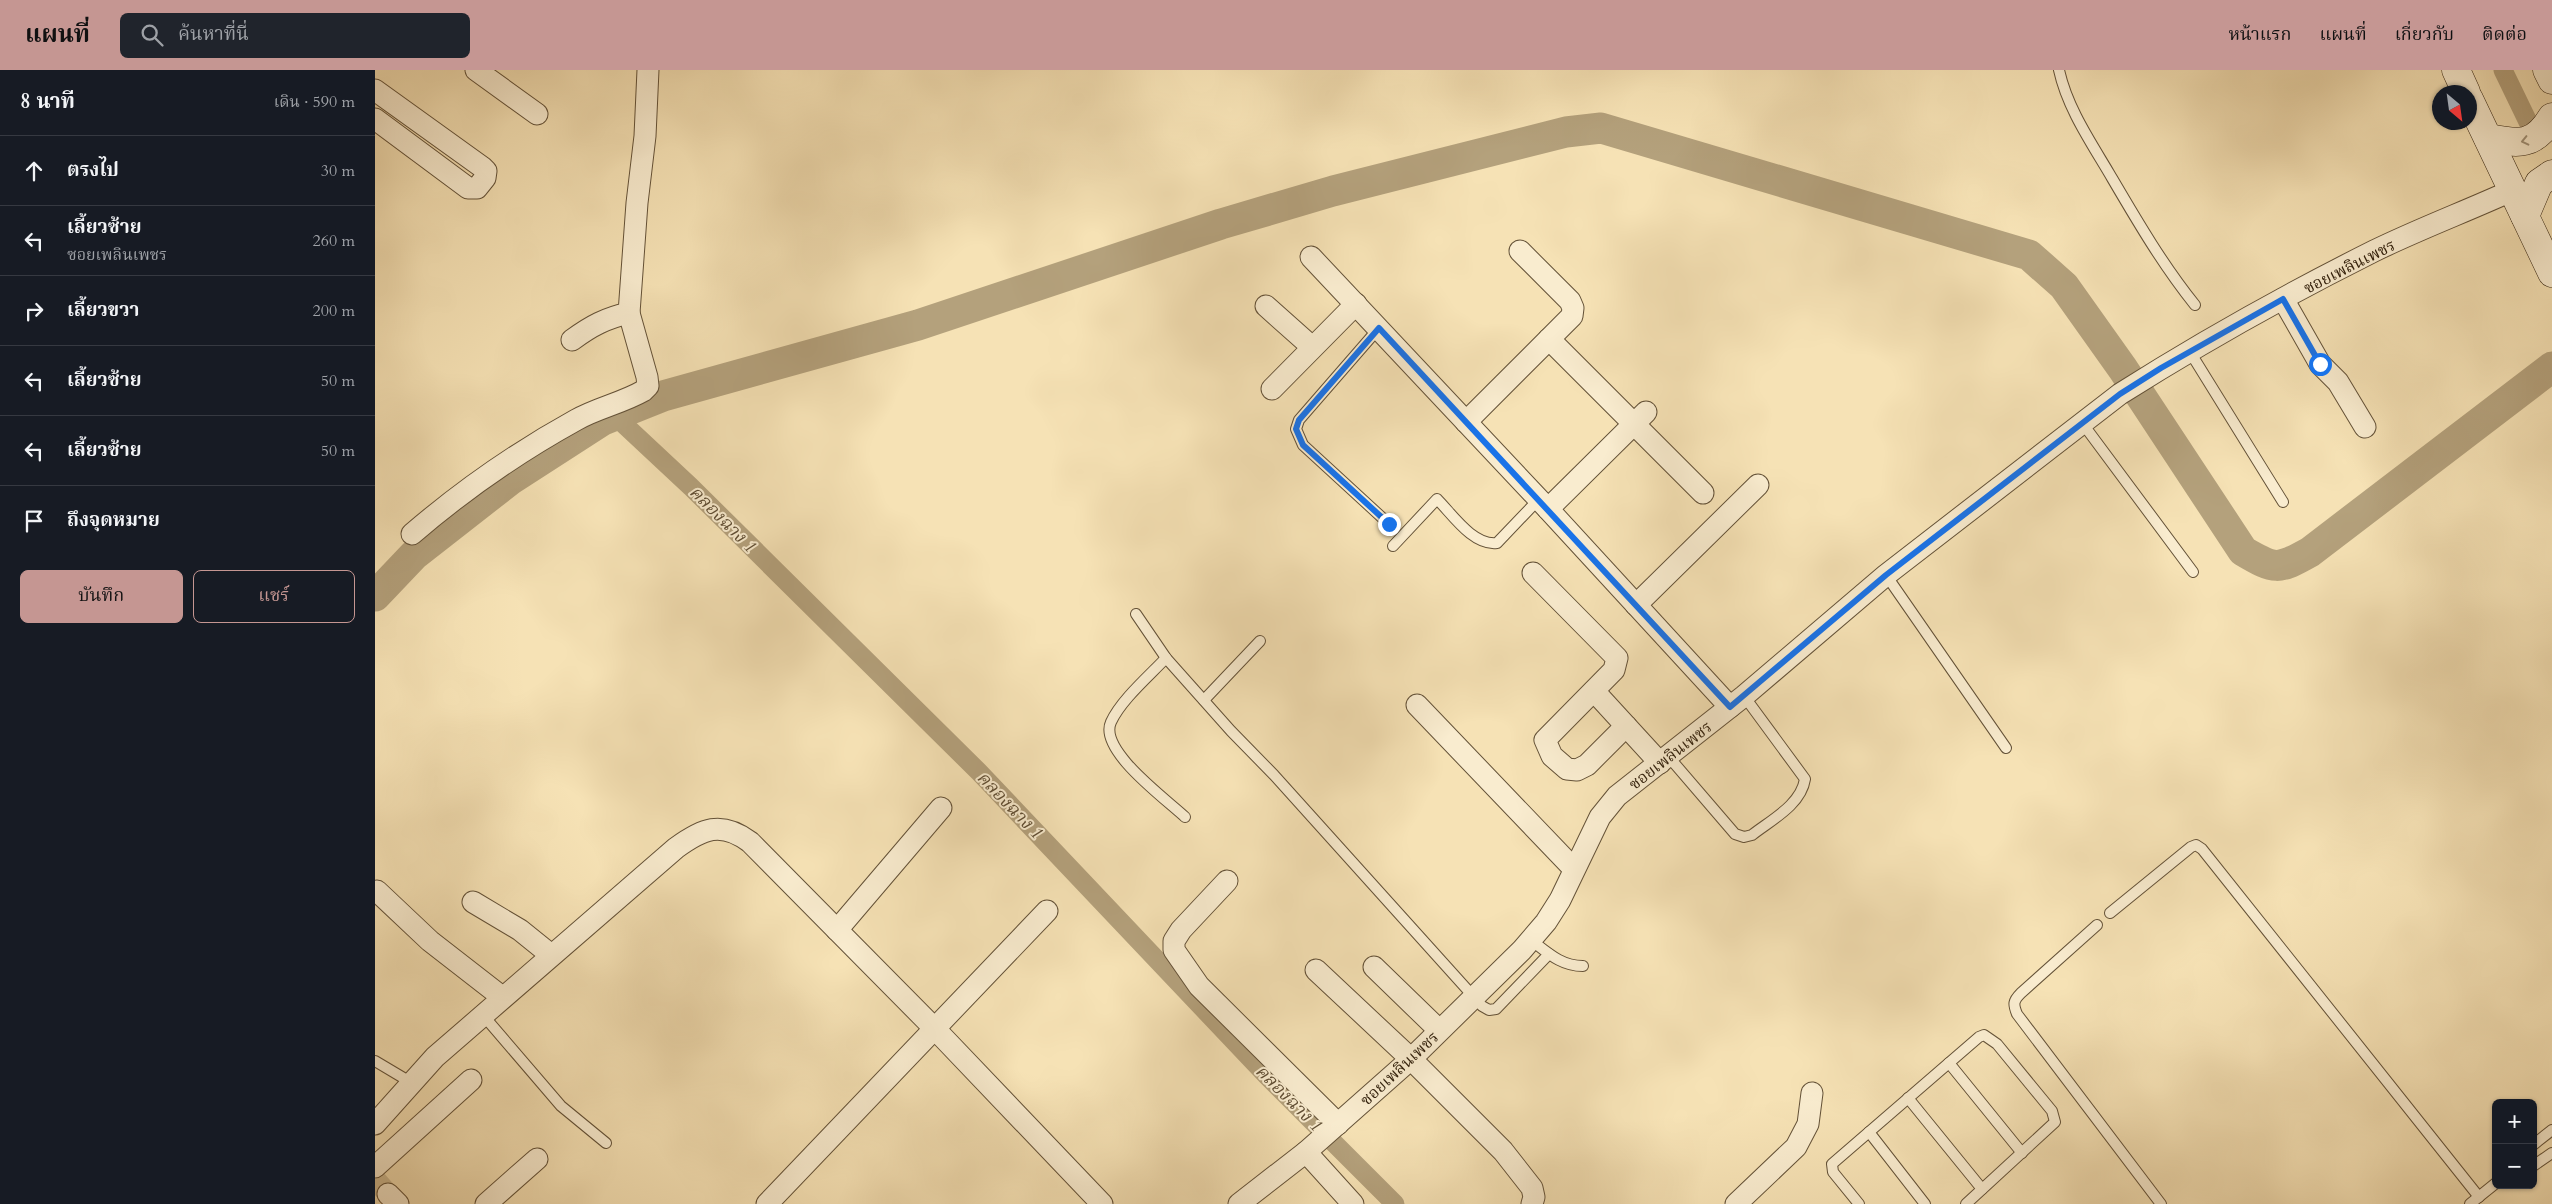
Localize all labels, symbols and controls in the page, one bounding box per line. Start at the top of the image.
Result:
search box [120,13,470,58]
text: แผนที่ [25,18,90,51]
icon: search [138,21,166,49]
text: ค้นหาที่นี่ [178,21,249,47]
text: หน้าแรก [2228,22,2291,47]
text: แผนที่ [2319,22,2367,47]
text: เกี่ยวกับ [2395,22,2454,47]
text: ติดต่อ [2482,22,2527,47]
north arrow [2432,85,2477,130]
text: 8 นาที [20,87,75,116]
text: เดิน · 590 m [274,91,355,113]
one-way arrow [2521,135,2529,146]
icon: ahead [20,157,48,185]
text: ตรงไป [67,157,119,183]
text: 30 m [321,160,355,182]
text: เลี้ยวซ้าย [67,214,141,240]
icon: left [20,227,48,255]
text: 260 m [313,230,355,252]
street label: ซอยเพลินเพชร [2300,234,2399,299]
text: ซอยเพลินเพชร [67,244,167,266]
icon: right [20,297,48,325]
text: เลี้ยวขวา [67,297,139,323]
text: 200 m [313,300,355,322]
route start [2309,353,2332,376]
icon: left [20,367,48,395]
text: เลี้ยวซ้าย [67,367,141,393]
text: 50 m [321,370,355,392]
icon: left [20,437,48,465]
text: เลี้ยวซ้าย [67,437,141,463]
text: 50 m [321,440,355,462]
water label: คลองฉาง 1 [684,480,762,558]
icon: arrive [20,507,48,535]
text: ถึงจุดหมาย [67,507,160,533]
route end [1378,513,1401,536]
button: บันทึก [20,570,183,623]
button: แชร์ [193,570,355,623]
street label: ซอยเพลินเพชร [1624,716,1717,795]
water label: คลองฉาง 1 [971,766,1048,845]
street label: ซอยเพลินเพชร [1356,1027,1444,1111]
water label: คลองฉาง 1 [1250,1059,1328,1137]
map controls [2492,1099,2537,1189]
button: + [2492,1099,2537,1144]
button: − [2492,1144,2537,1189]

